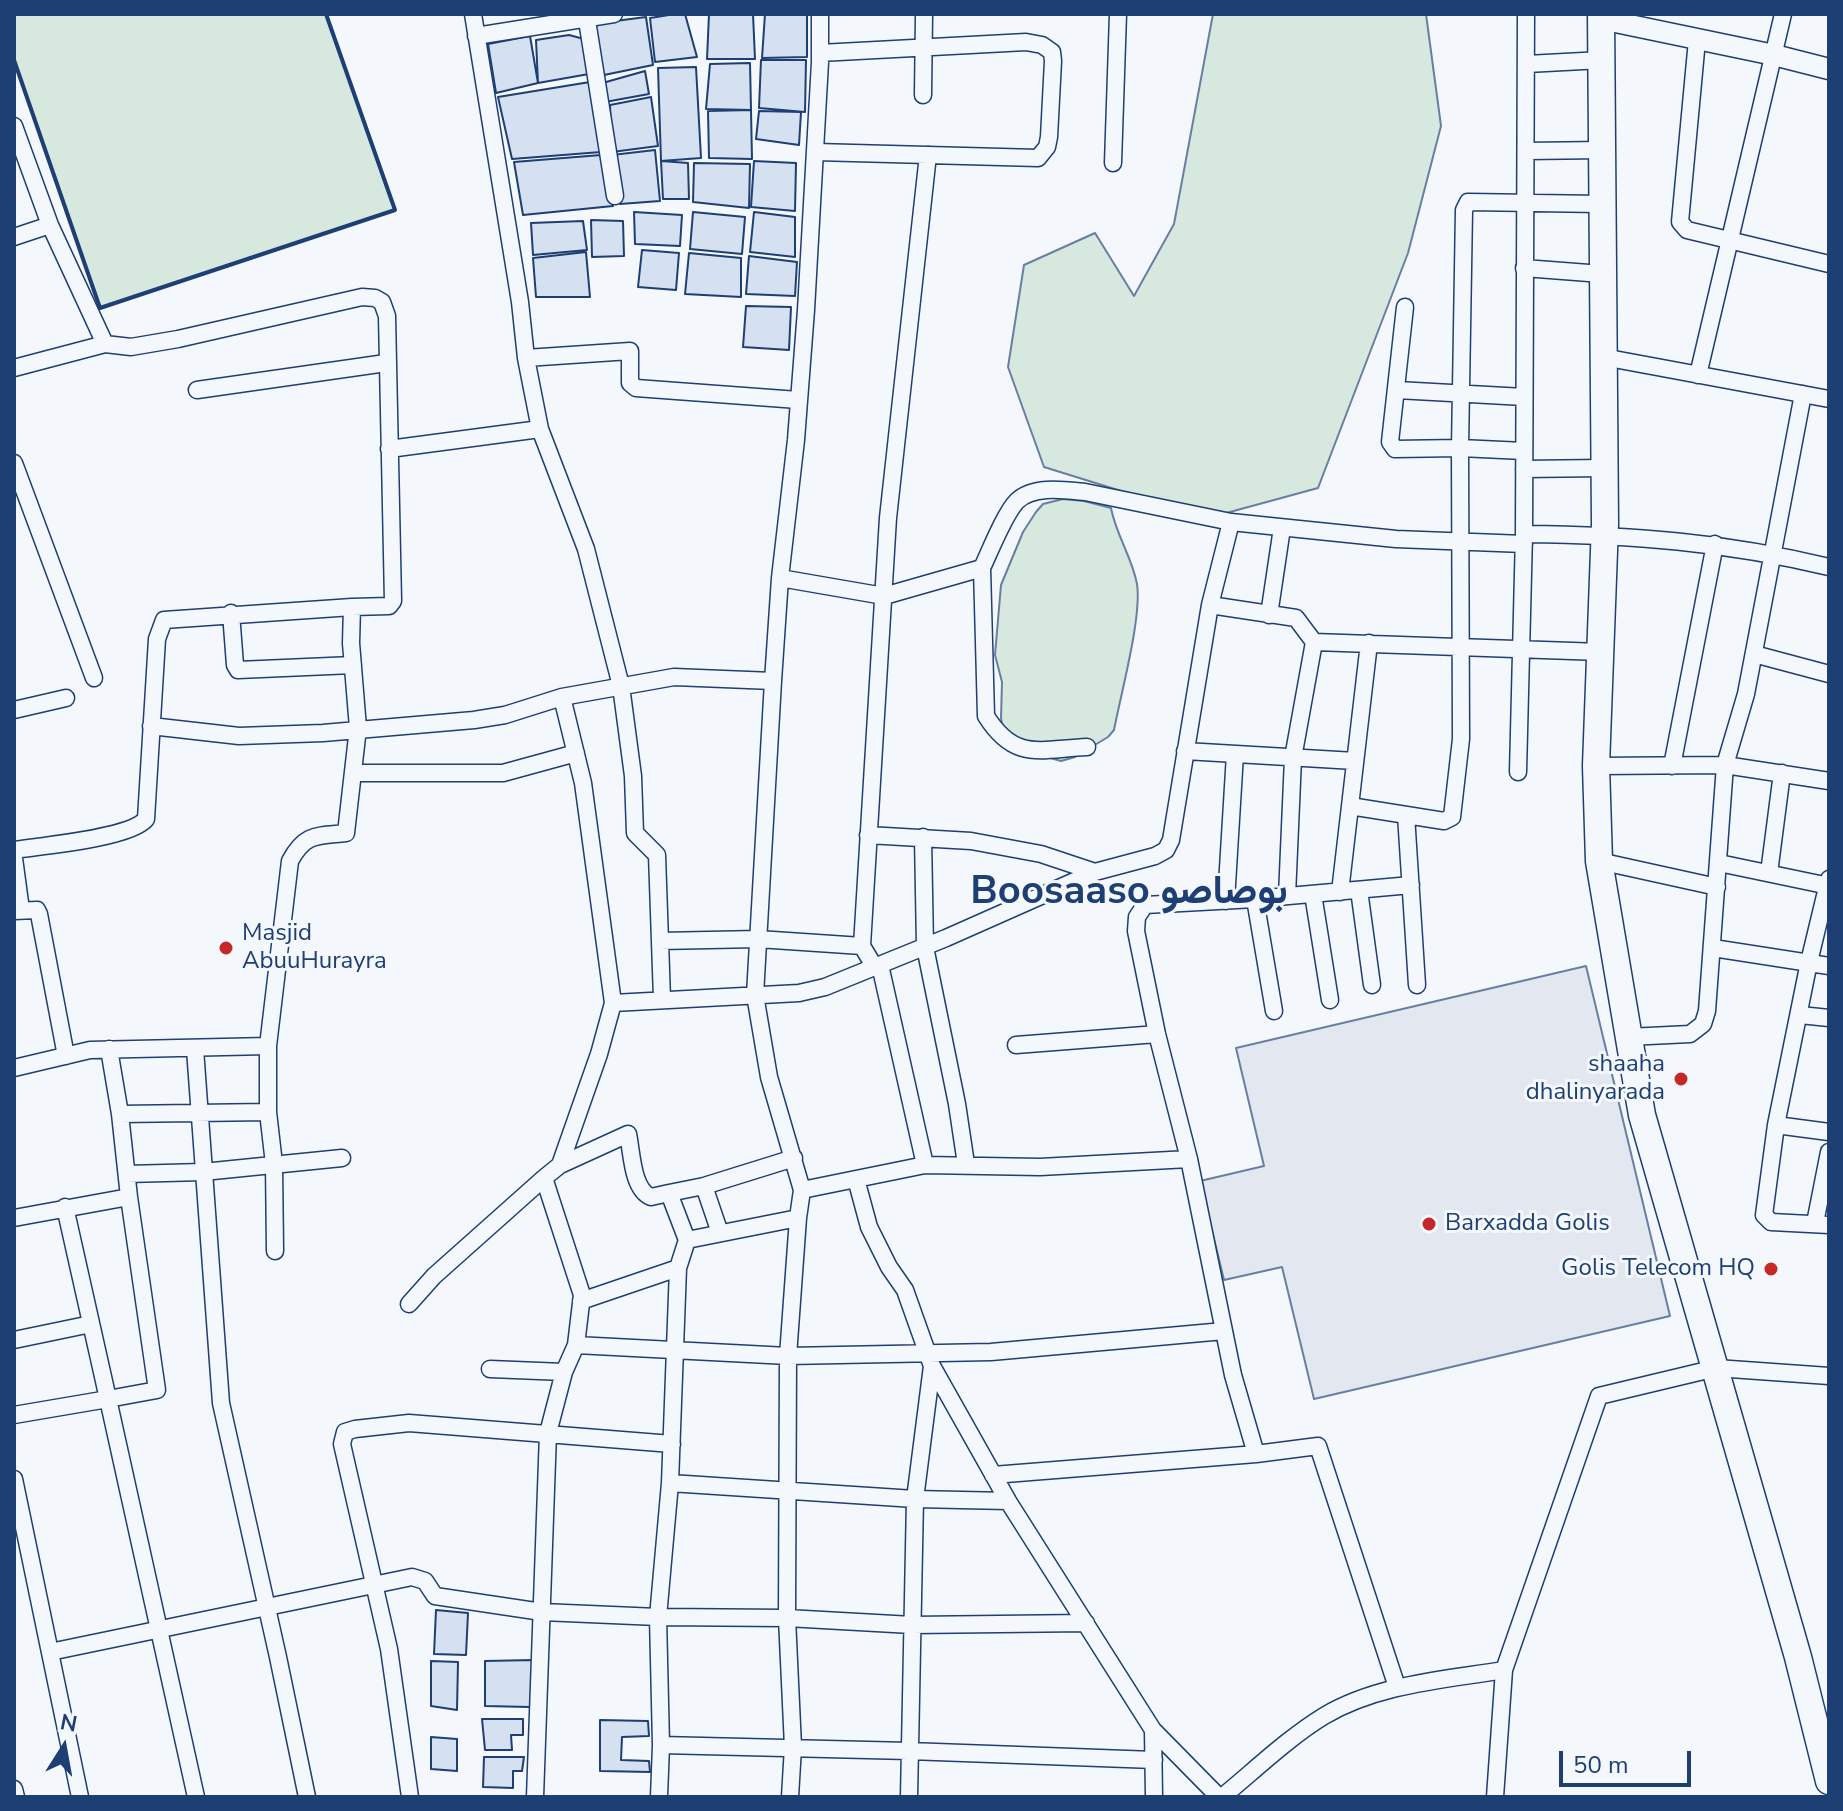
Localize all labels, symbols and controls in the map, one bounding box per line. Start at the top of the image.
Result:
district label: Boosaaso بوصاصو [970,869,1288,917]
place label: Masjid AbuuHurayra [242,920,387,976]
marker: Masjid AbuuHurayra [217,939,235,957]
place label: shaaha dhalinyarada [1526,1051,1665,1107]
marker: shaaha dhalinyarada [1672,1070,1690,1088]
place label: Barxadda Golis [1445,1210,1610,1238]
marker: Barxadda Golis [1420,1215,1438,1233]
place label: Golis Telecom HQ [1561,1255,1755,1283]
marker: Golis Telecom HQ [1762,1260,1780,1278]
north arrow [24,1707,104,1787]
text: N [58,1707,80,1740]
scale bar [1563,1735,1695,1785]
text: 50 m [1573,1749,1629,1781]

